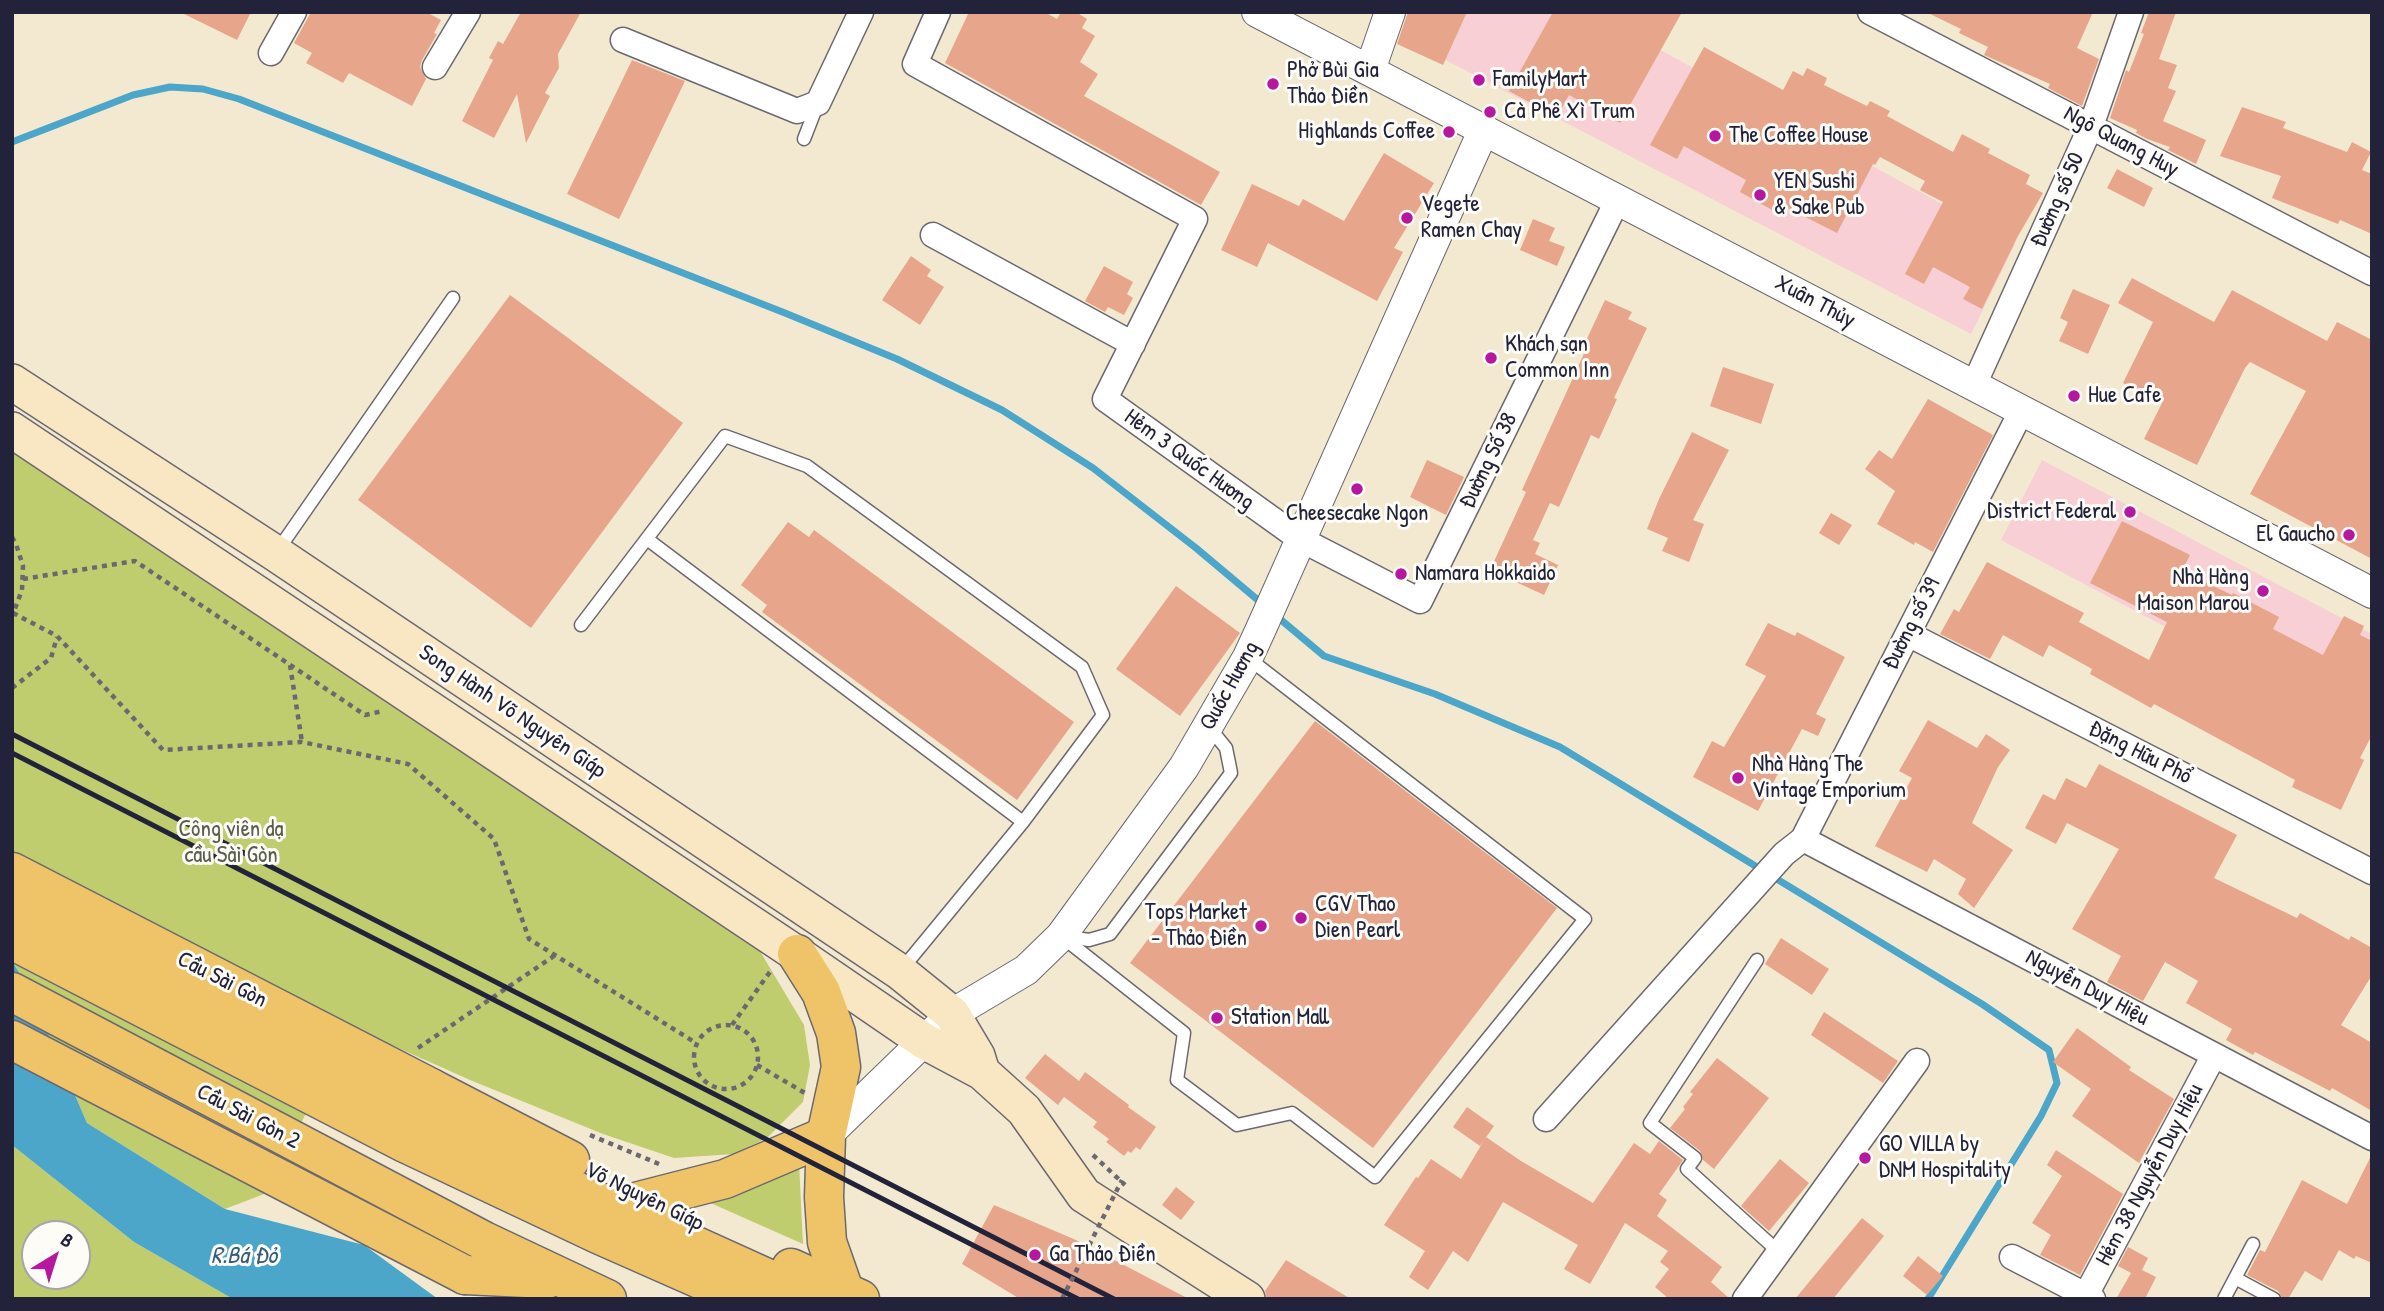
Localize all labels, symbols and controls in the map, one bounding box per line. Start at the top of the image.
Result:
place label: Phở Bùi Gia Thảo Điền [1287,57,1379,111]
place label: FamilyMart [1493,66,1587,94]
marker: FamilyMart [1471,72,1487,88]
marker: Phở Bùi Gia Thảo Điền [1265,76,1281,92]
place label: Cà Phê Xì Trum [1504,98,1635,126]
street label: Ngô Quang Huy [2059,100,2183,184]
marker: Cà Phê Xì Trum [1482,104,1498,120]
place label: Highlands Coffee [1298,118,1435,146]
place label: The Coffee House [1729,122,1869,150]
marker: Highlands Coffee [1441,124,1457,140]
marker: The Coffee House [1707,128,1723,144]
street label: Đường số 50 [2025,148,2091,252]
place label: YEN Sushi & Sake Pub [1774,168,1865,222]
marker: YEN Sushi & Sake Pub [1752,187,1768,203]
place label: Vegete Ramen Chay [1421,191,1522,245]
marker: Vegete Ramen Chay [1399,210,1415,226]
street label: Xuân Thủy [1770,269,1860,335]
place label: Khách sạn Common Inn [1505,331,1609,385]
marker: Khách sạn Common Inn [1483,350,1499,366]
place label: Hue Cafe [2088,382,2161,410]
marker: Hue Cafe [2066,388,2082,404]
street label: Hẻm 3 Quốc Hương [1119,404,1259,516]
street label: Đường Số 38 [1454,409,1524,513]
marker: Cheesecake Ngon [1349,481,1365,497]
place label: District Federal [1987,498,2116,526]
place label: Cheesecake Ngon [1286,500,1428,528]
marker: District Federal [2122,504,2138,520]
place label: El Gaucho [2256,521,2335,549]
marker: El Gaucho [2341,527,2357,543]
place label: Namara Hokkaido [1415,560,1556,588]
place label: Nhà Hàng Maison Marou [2137,564,2249,618]
marker: Namara Hokkaido [1393,566,1409,582]
street label: Đường số 39 [1877,574,1947,674]
marker: Nhà Hàng Maison Marou [2255,583,2271,599]
street label: Quốc Hương [1194,637,1266,735]
street label: Song Hành Võ Nguyên Giáp [413,639,611,785]
street label: Đặng Hữu Phổ [2084,715,2196,791]
place label: Nhà Hàng The Vintage Emporium [1752,751,1906,805]
marker: Nhà Hàng The Vintage Emporium [1730,770,1746,786]
park label: Công viên dạ cầu Sài Gòn [179,816,283,870]
place label: CGV Thao Dien Pearl [1315,891,1400,945]
place label: Tops Market - Thảo Điền [1145,899,1247,953]
marker: CGV Thao Dien Pearl [1293,910,1309,926]
marker: Tops Market - Thảo Điền [1253,918,1269,934]
street label: Nguyễn Duy Hiệu [2021,944,2153,1032]
street label: Cầu Sài Gòn [173,946,271,1014]
place label: Station Mall [1231,1004,1329,1032]
marker: Station Mall [1209,1010,1225,1026]
street label: Cầu Sài Gòn 2 [192,1078,304,1156]
street label: Hẻm 38 Nguyễn Duy Hiệu [2090,1079,2210,1271]
place label: GO VILLA by DNM Hospitality [1879,1131,2011,1185]
marker: GO VILLA by DNM Hospitality [1857,1150,1873,1166]
street label: Võ Nguyên Giáp [580,1156,708,1238]
north arrow [21,1220,91,1290]
text: B [56,1227,79,1253]
place label: Ga Thảo Điền [1049,1241,1156,1269]
water label: R.Bá Đỏ [211,1243,277,1271]
marker: Ga Thảo Điền [1027,1247,1043,1263]

